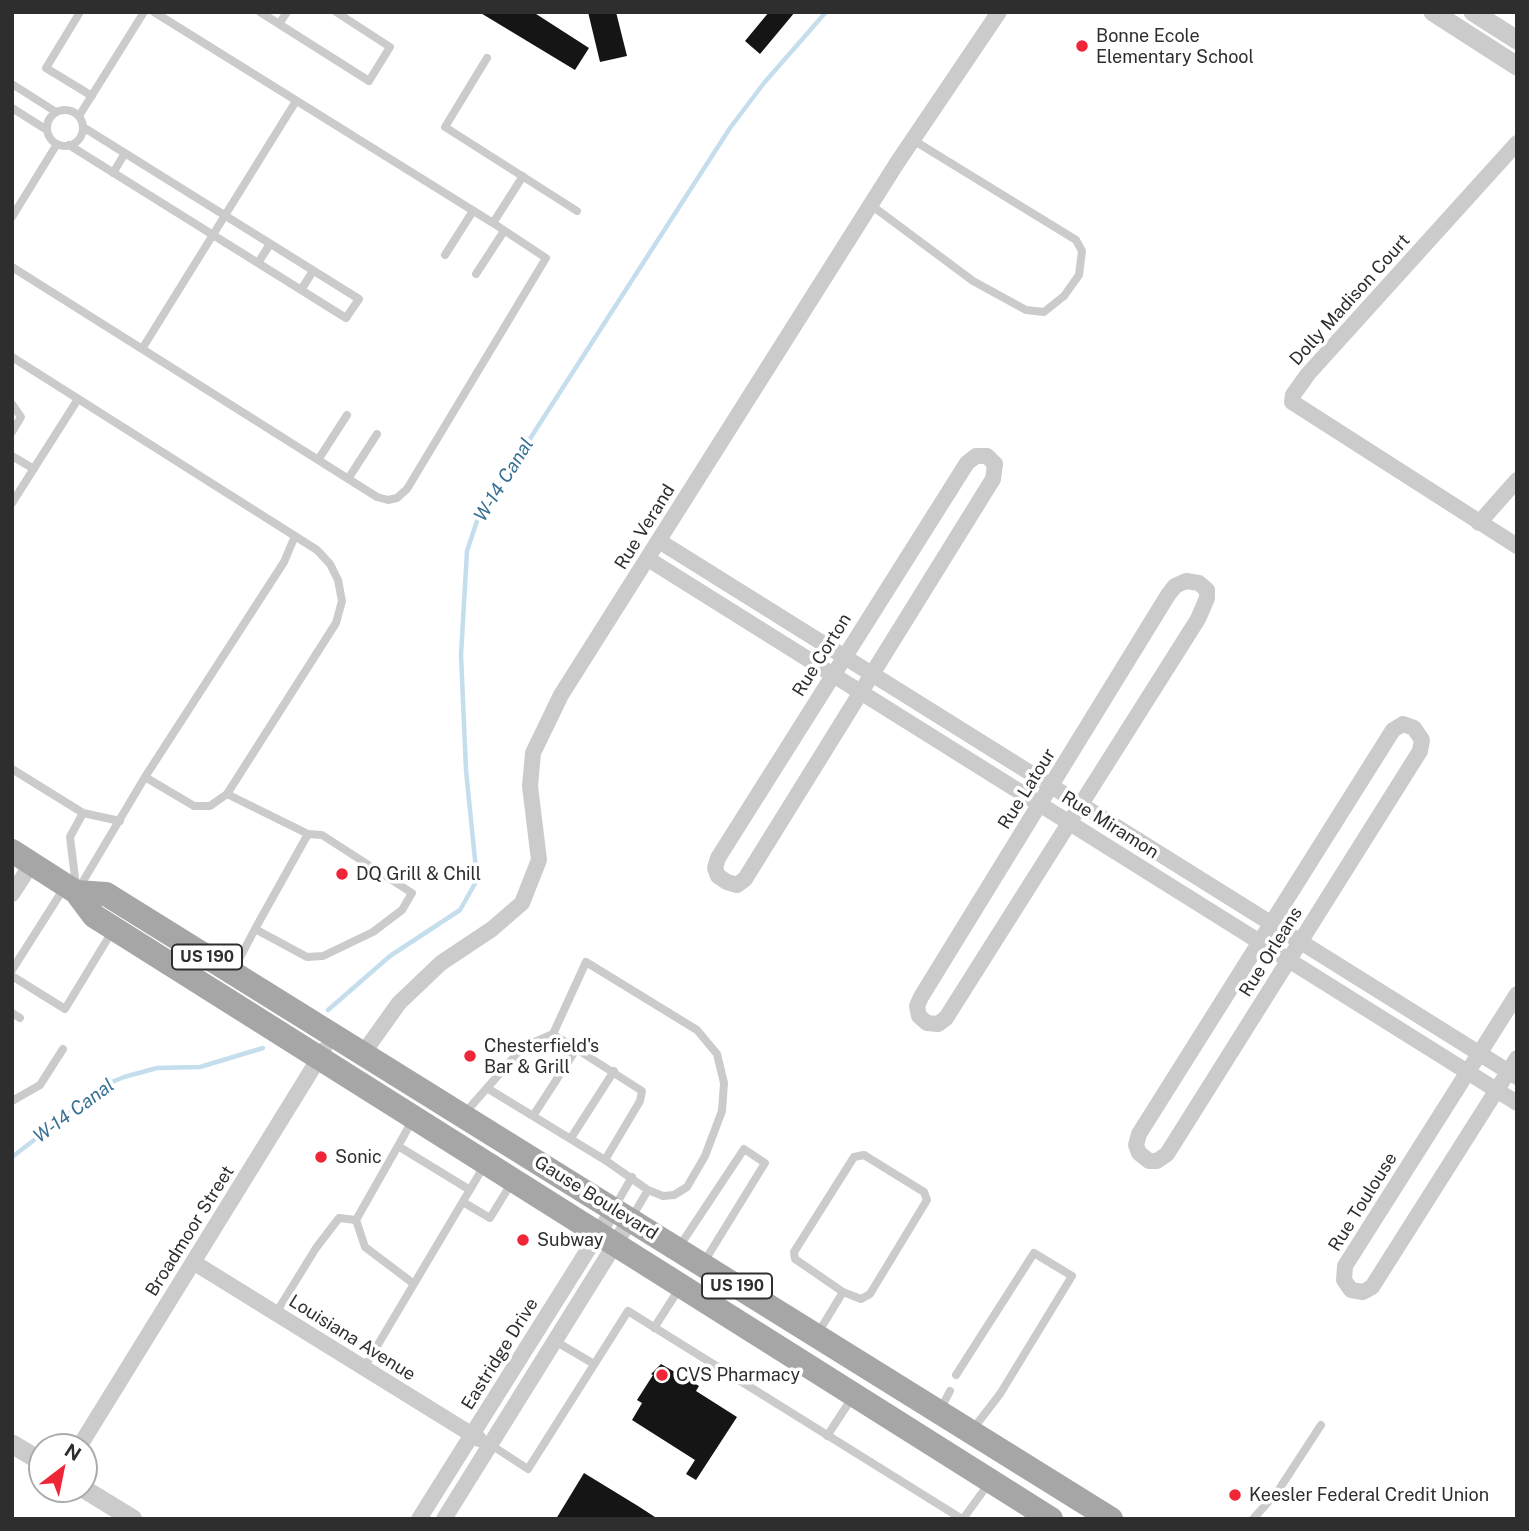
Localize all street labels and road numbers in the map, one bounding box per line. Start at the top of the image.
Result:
street label: Dolly Madison Court [1285,230,1415,370]
street label: Rue Verand [610,480,680,574]
street label: Rue Corton [788,610,856,700]
street label: Rue Latour [994,745,1060,833]
street label: Rue Miramon [1057,787,1163,863]
street label: Rue Orleans [1235,903,1307,1001]
road number: US 190 [172,945,242,970]
street label: Rue Toulouse [1324,1149,1402,1255]
street label: Gause Boulevard [530,1151,662,1245]
street label: Broadmoor Street [141,1162,239,1300]
road number: US 190 [702,1274,772,1298]
street label: Louisiana Avenue [285,1290,419,1386]
street label: Eastridge Drive [457,1294,543,1414]

